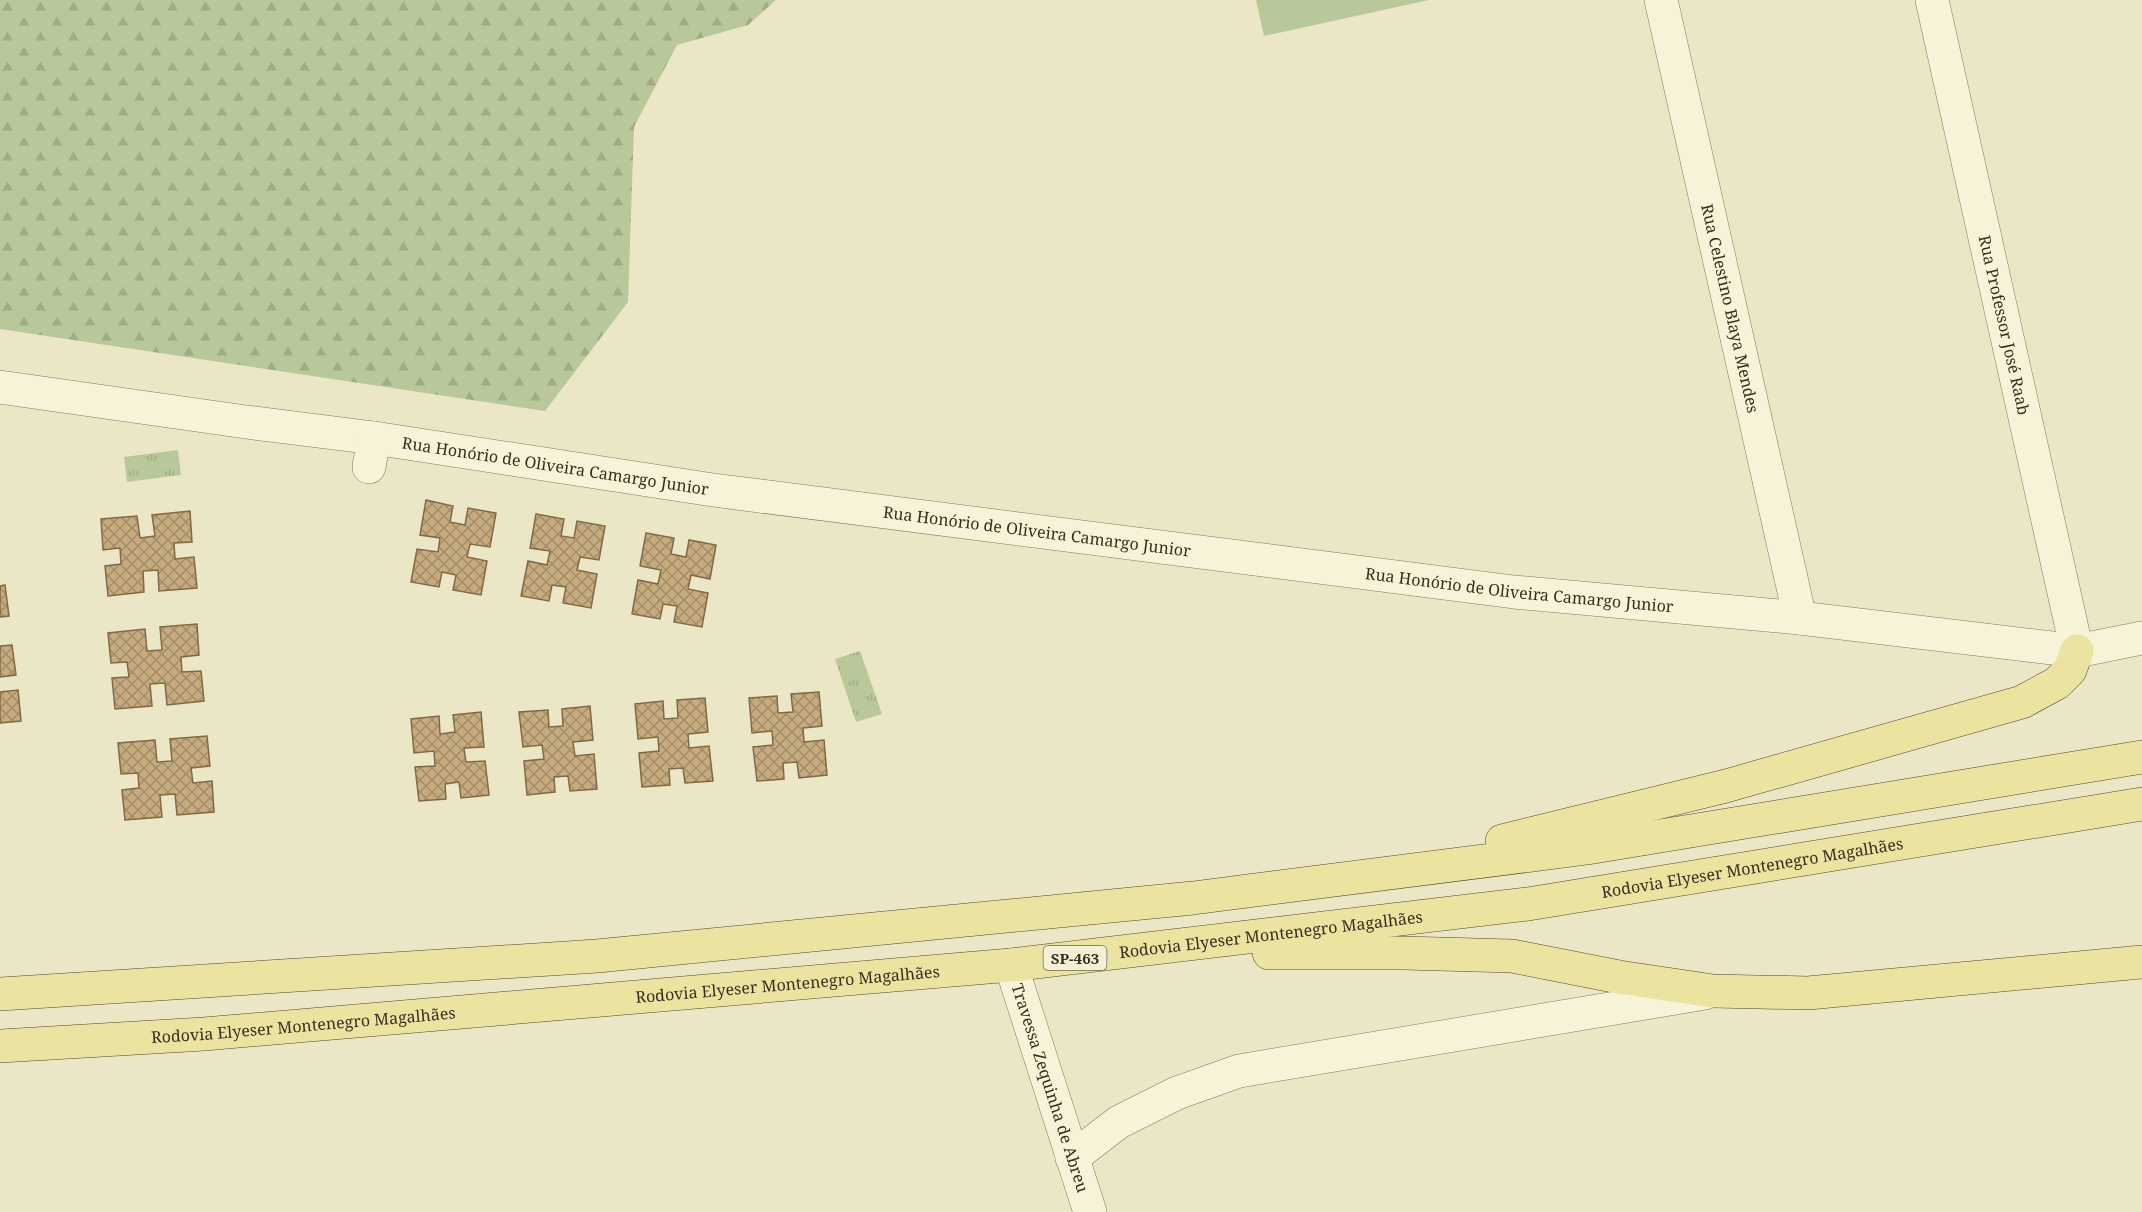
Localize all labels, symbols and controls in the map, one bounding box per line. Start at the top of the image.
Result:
street label: Rua Celestino Blaya Mendes [1696,202,1764,415]
street label: Rua Professor José Raab [1974,233,2035,417]
street label: Rua Honório de Oliveira Camargo Junior [401,431,711,500]
street label: Rua Honório de Oliveira Camargo Junior [882,501,1193,562]
street label: Rua Honório de Oliveira Camargo Junior [1364,562,1675,617]
street label: Rodovia Elyeser Montenegro Magalhães [1600,832,1905,903]
street label: Rodovia Elyeser Montenegro Magalhães [1118,906,1424,963]
road number: SP-463 [1044,946,1106,970]
street label: Rodovia Elyeser Montenegro Magalhães [635,960,941,1008]
street label: Travessa Zequinha de Abreu [1007,981,1094,1195]
street label: Rodovia Elyeser Montenegro Magalhães [150,1002,456,1048]

